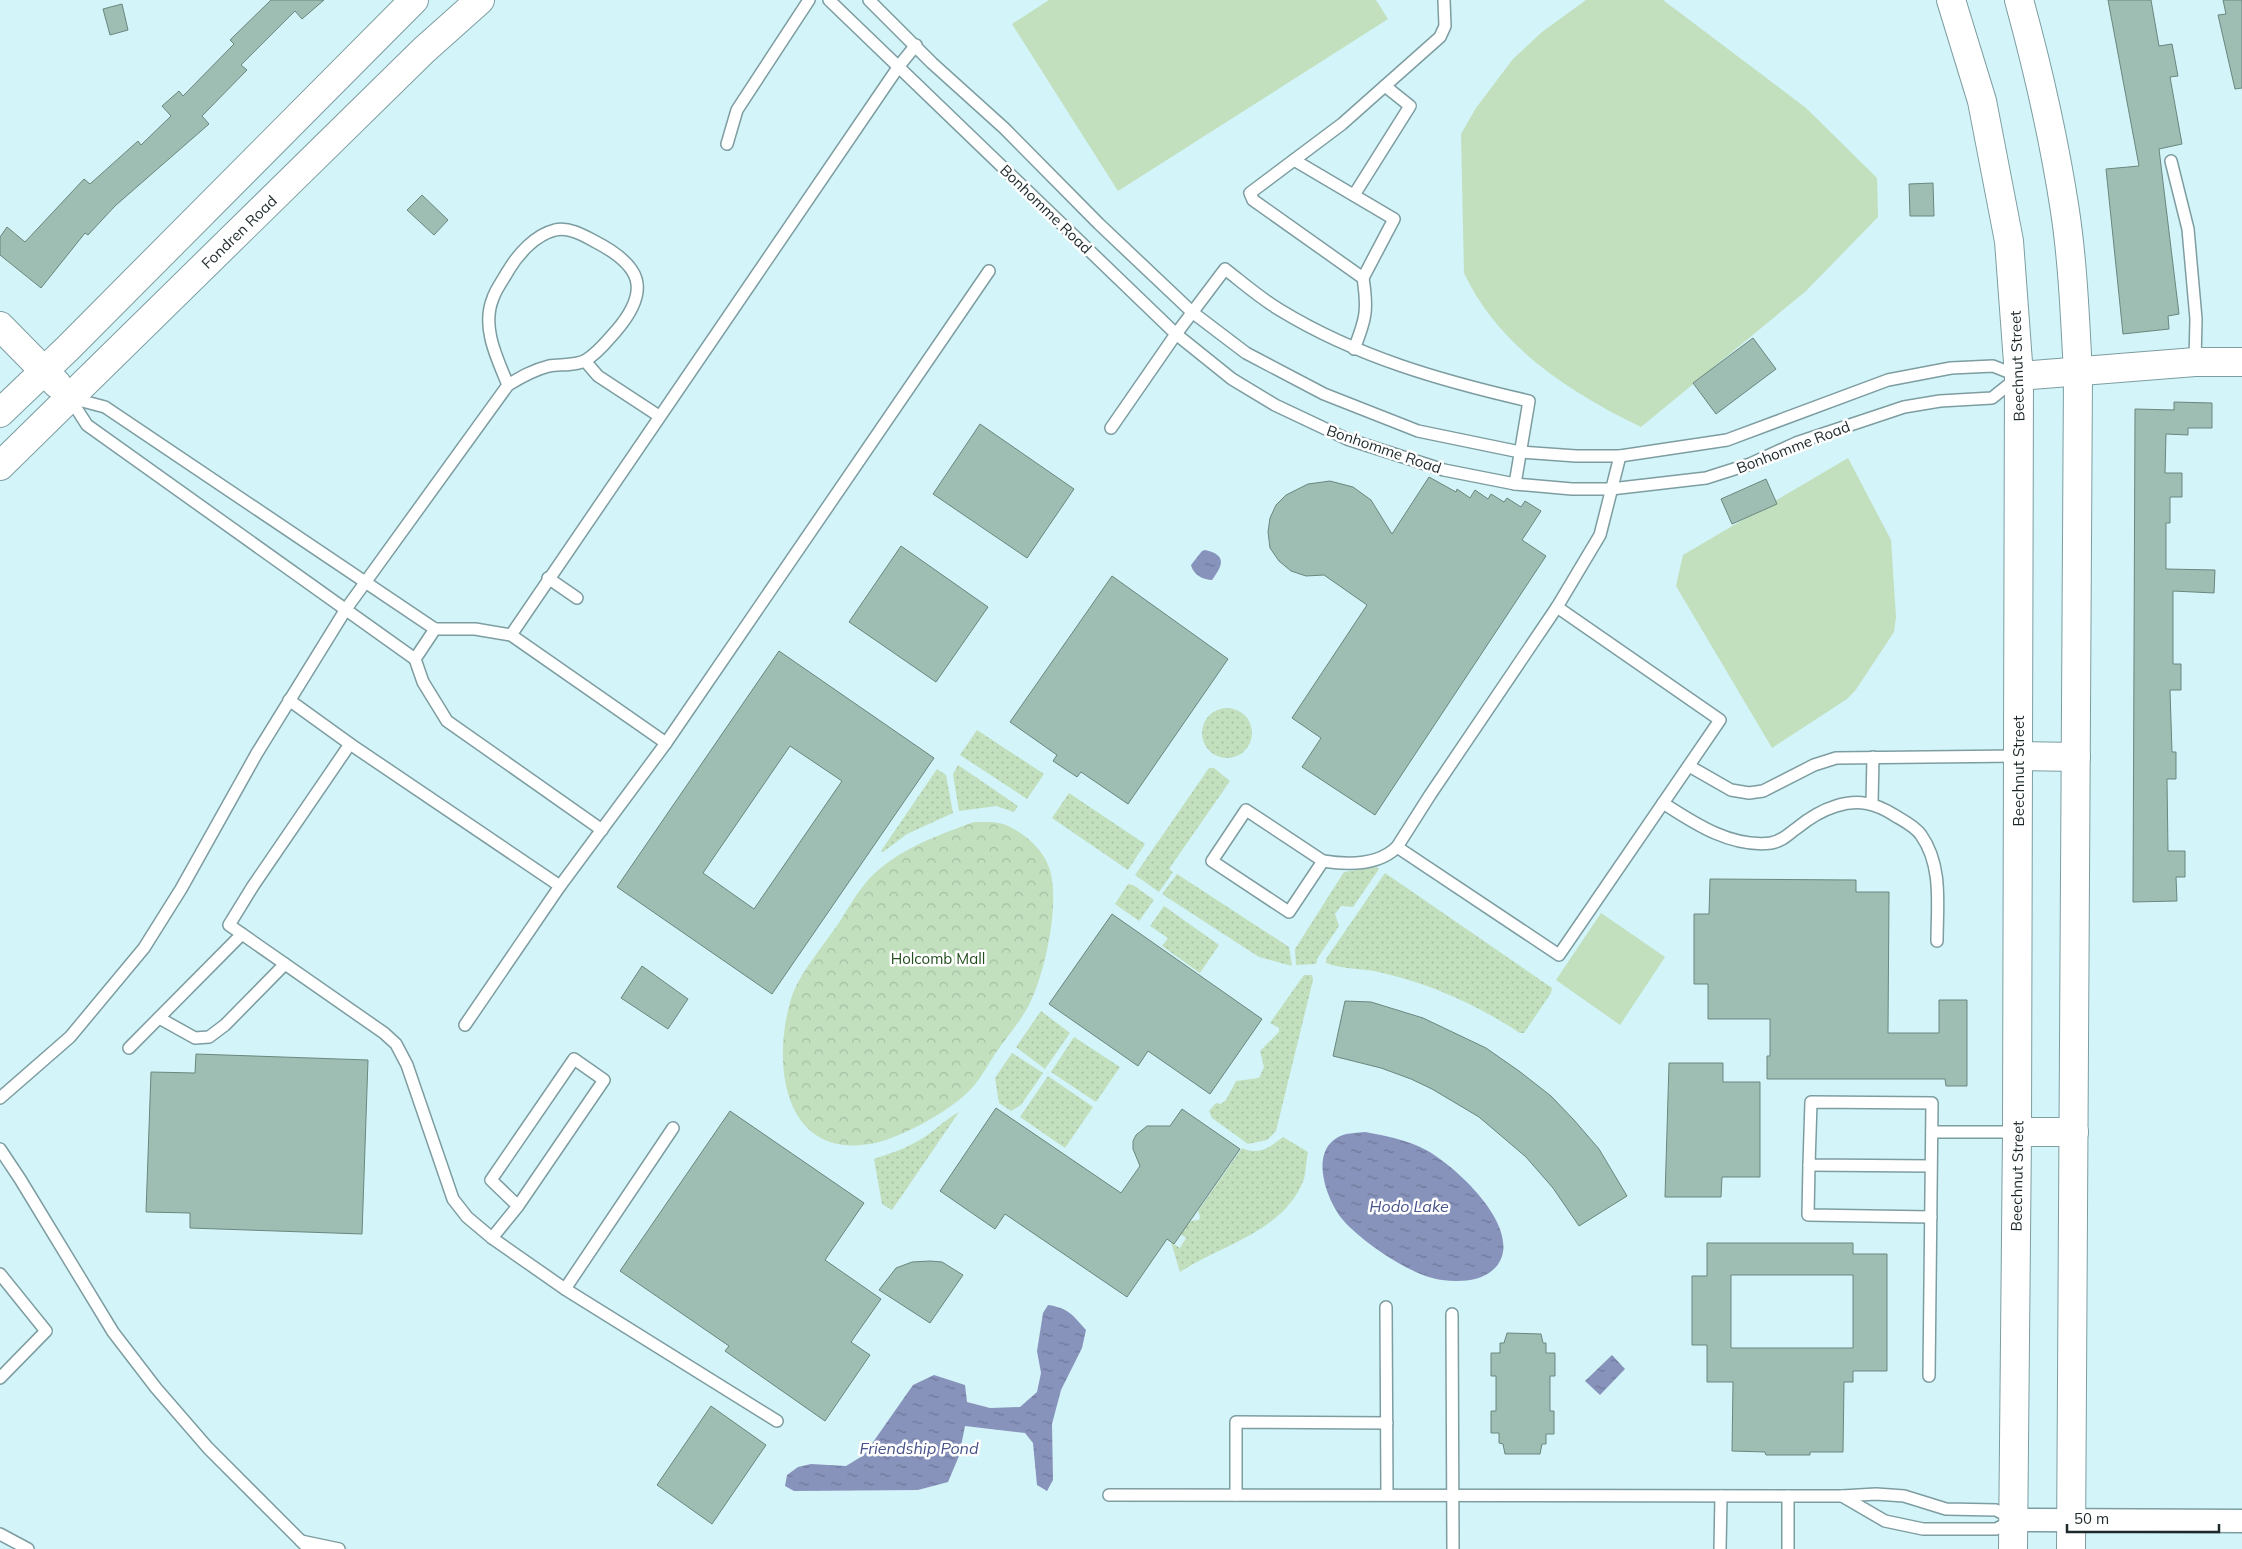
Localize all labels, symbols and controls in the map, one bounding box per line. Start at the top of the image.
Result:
street label: Bonhomme Road [996,160,1096,258]
street label: Fondren Road [197,191,281,273]
street label: Beechnut Street [2006,310,2028,422]
street label: Bonhomme Road [1734,417,1852,477]
street label: Bonhomme Road [1324,420,1444,478]
street label: Beechnut Street [2009,716,2028,826]
park label: Holcomb Mall [891,949,985,968]
street label: Beechnut Street [2007,1120,2027,1232]
water label: Hodo Lake [1369,1196,1449,1216]
water label: Friendship Pond [859,1438,979,1458]
scale bar [2067,1502,2220,1534]
text: 50 m [2074,1509,2109,1528]

